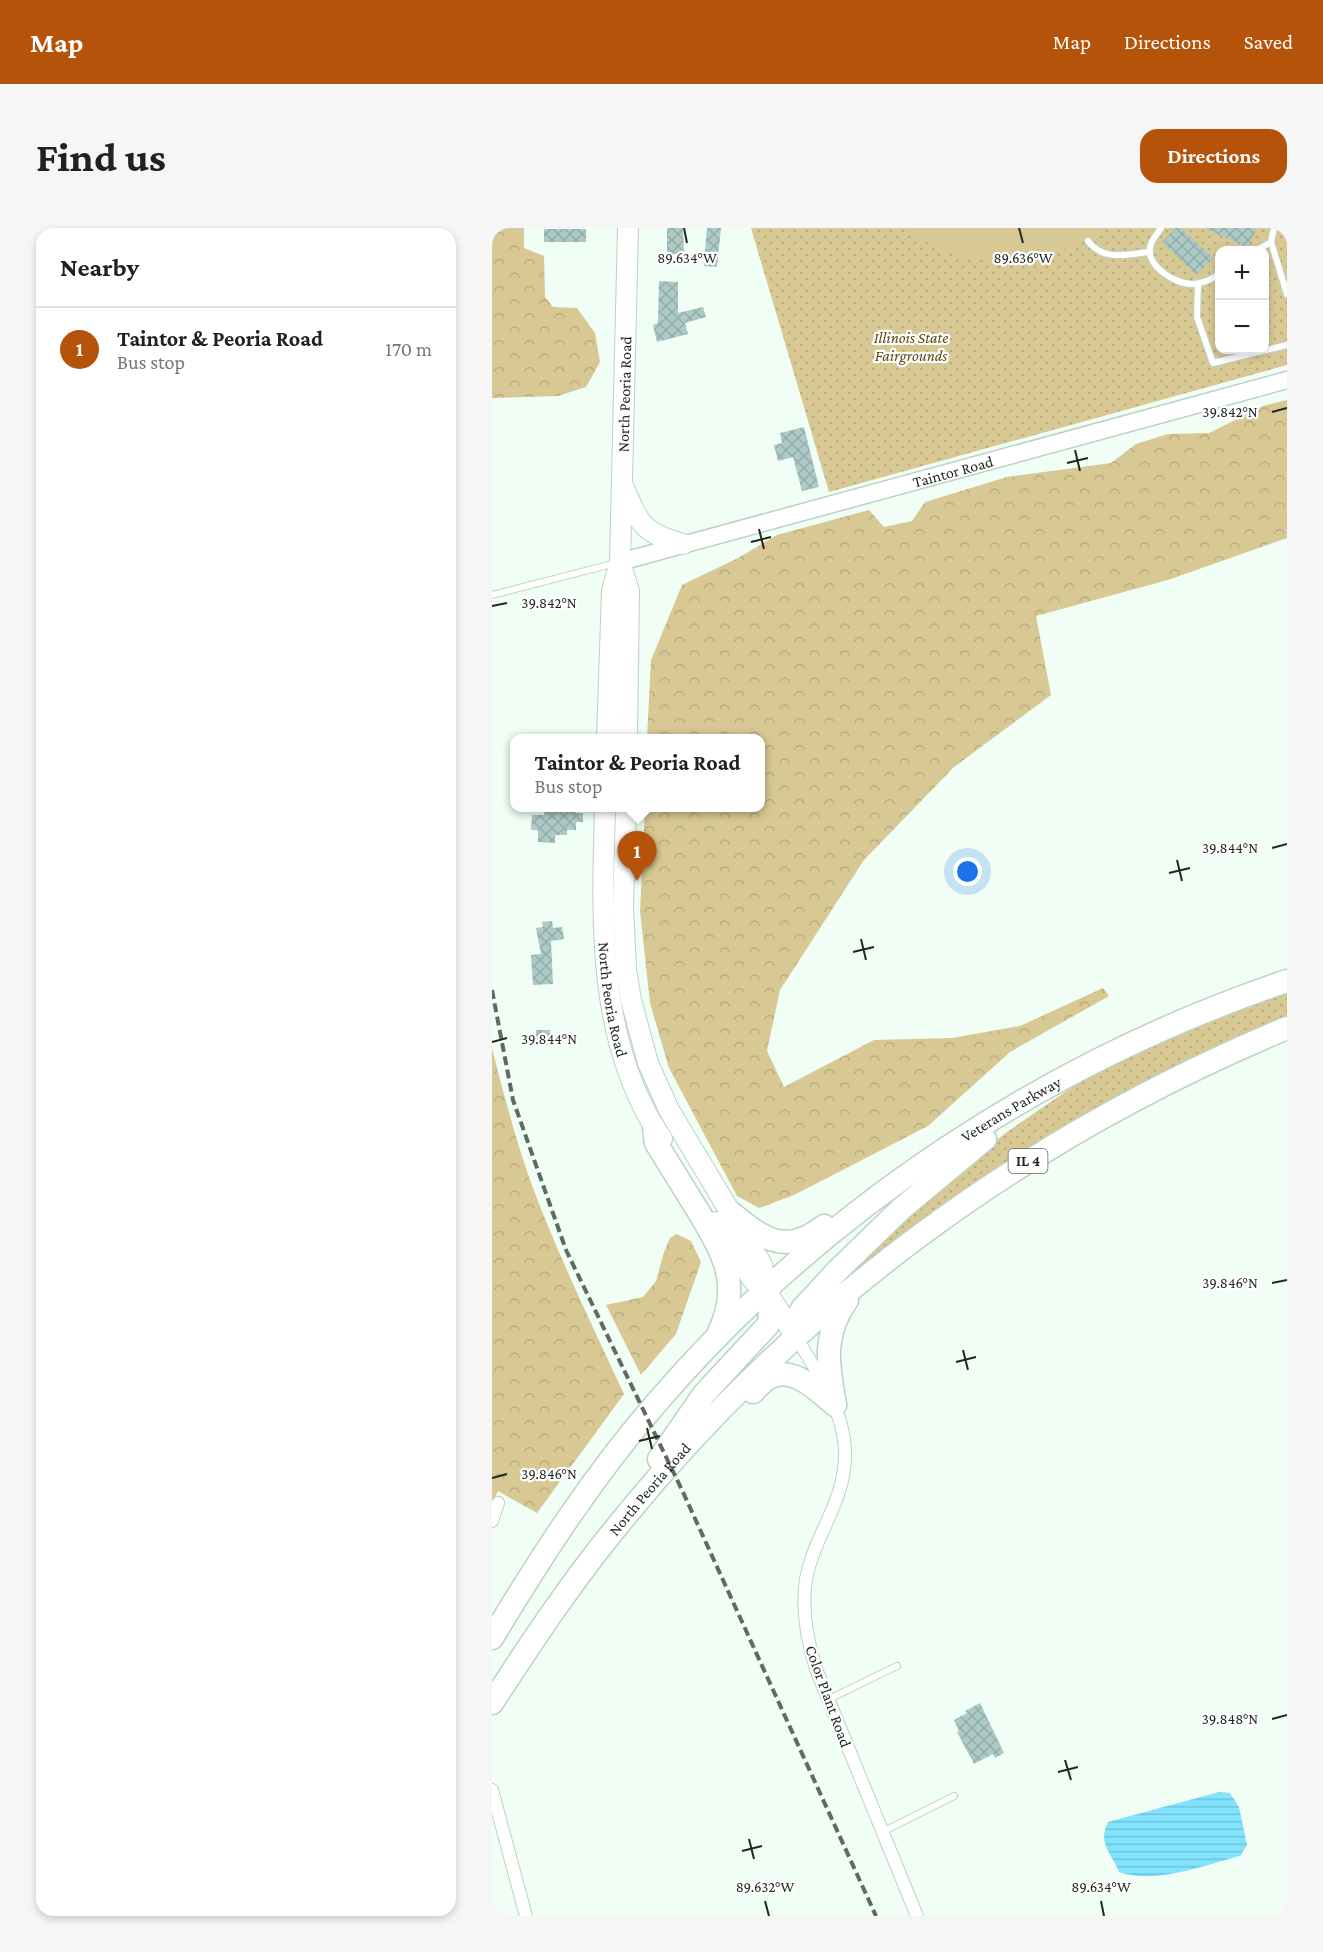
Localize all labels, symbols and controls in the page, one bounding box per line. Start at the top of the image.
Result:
text: Map [30,27,83,58]
text: Map [1053,30,1091,54]
text: Directions [1124,30,1211,54]
text: Saved [1244,30,1293,54]
button: Directions [1140,129,1287,183]
text: Find us [36,133,166,180]
map controls [1215,246,1269,354]
button: + [1215,246,1269,300]
text: 89.634°W [657,250,717,266]
text: 89.636°W [994,250,1053,266]
text: Nearby [60,253,139,282]
button: − [1215,300,1269,354]
text: Taintor & Peoria Road [117,326,323,351]
park label: Illinois State Fairgrounds [874,329,948,365]
street label: North Peoria Road [615,335,634,453]
text: 1 [76,338,83,360]
text: 170 m [385,338,432,360]
text: Bus stop [117,351,185,373]
text: 39.842°N [1202,404,1258,420]
street label: Taintor Road [911,452,996,491]
text: 39.842°N [521,595,577,611]
popup [510,734,765,812]
text: Taintor & Peoria Road [534,750,741,775]
text: Bus stop [534,775,602,797]
pin: 1 [618,832,656,881]
text: 39.844°N [1202,840,1258,856]
your location [953,857,982,886]
street label: North Peoria Road [596,941,631,1059]
text: 39.844°N [521,1031,577,1047]
street label: Veterans Parkway [958,1073,1065,1145]
road number: IL 4 [1008,1149,1048,1173]
text: 39.846°N [1202,1275,1258,1291]
street label: North Peoria Road [605,1439,694,1539]
text: 39.846°N [521,1466,577,1482]
street label: Color Plant Road [802,1643,855,1750]
text: 39.848°N [1202,1711,1258,1727]
text: 89.632°W [736,1879,795,1895]
text: 89.634°W [1071,1879,1131,1895]

